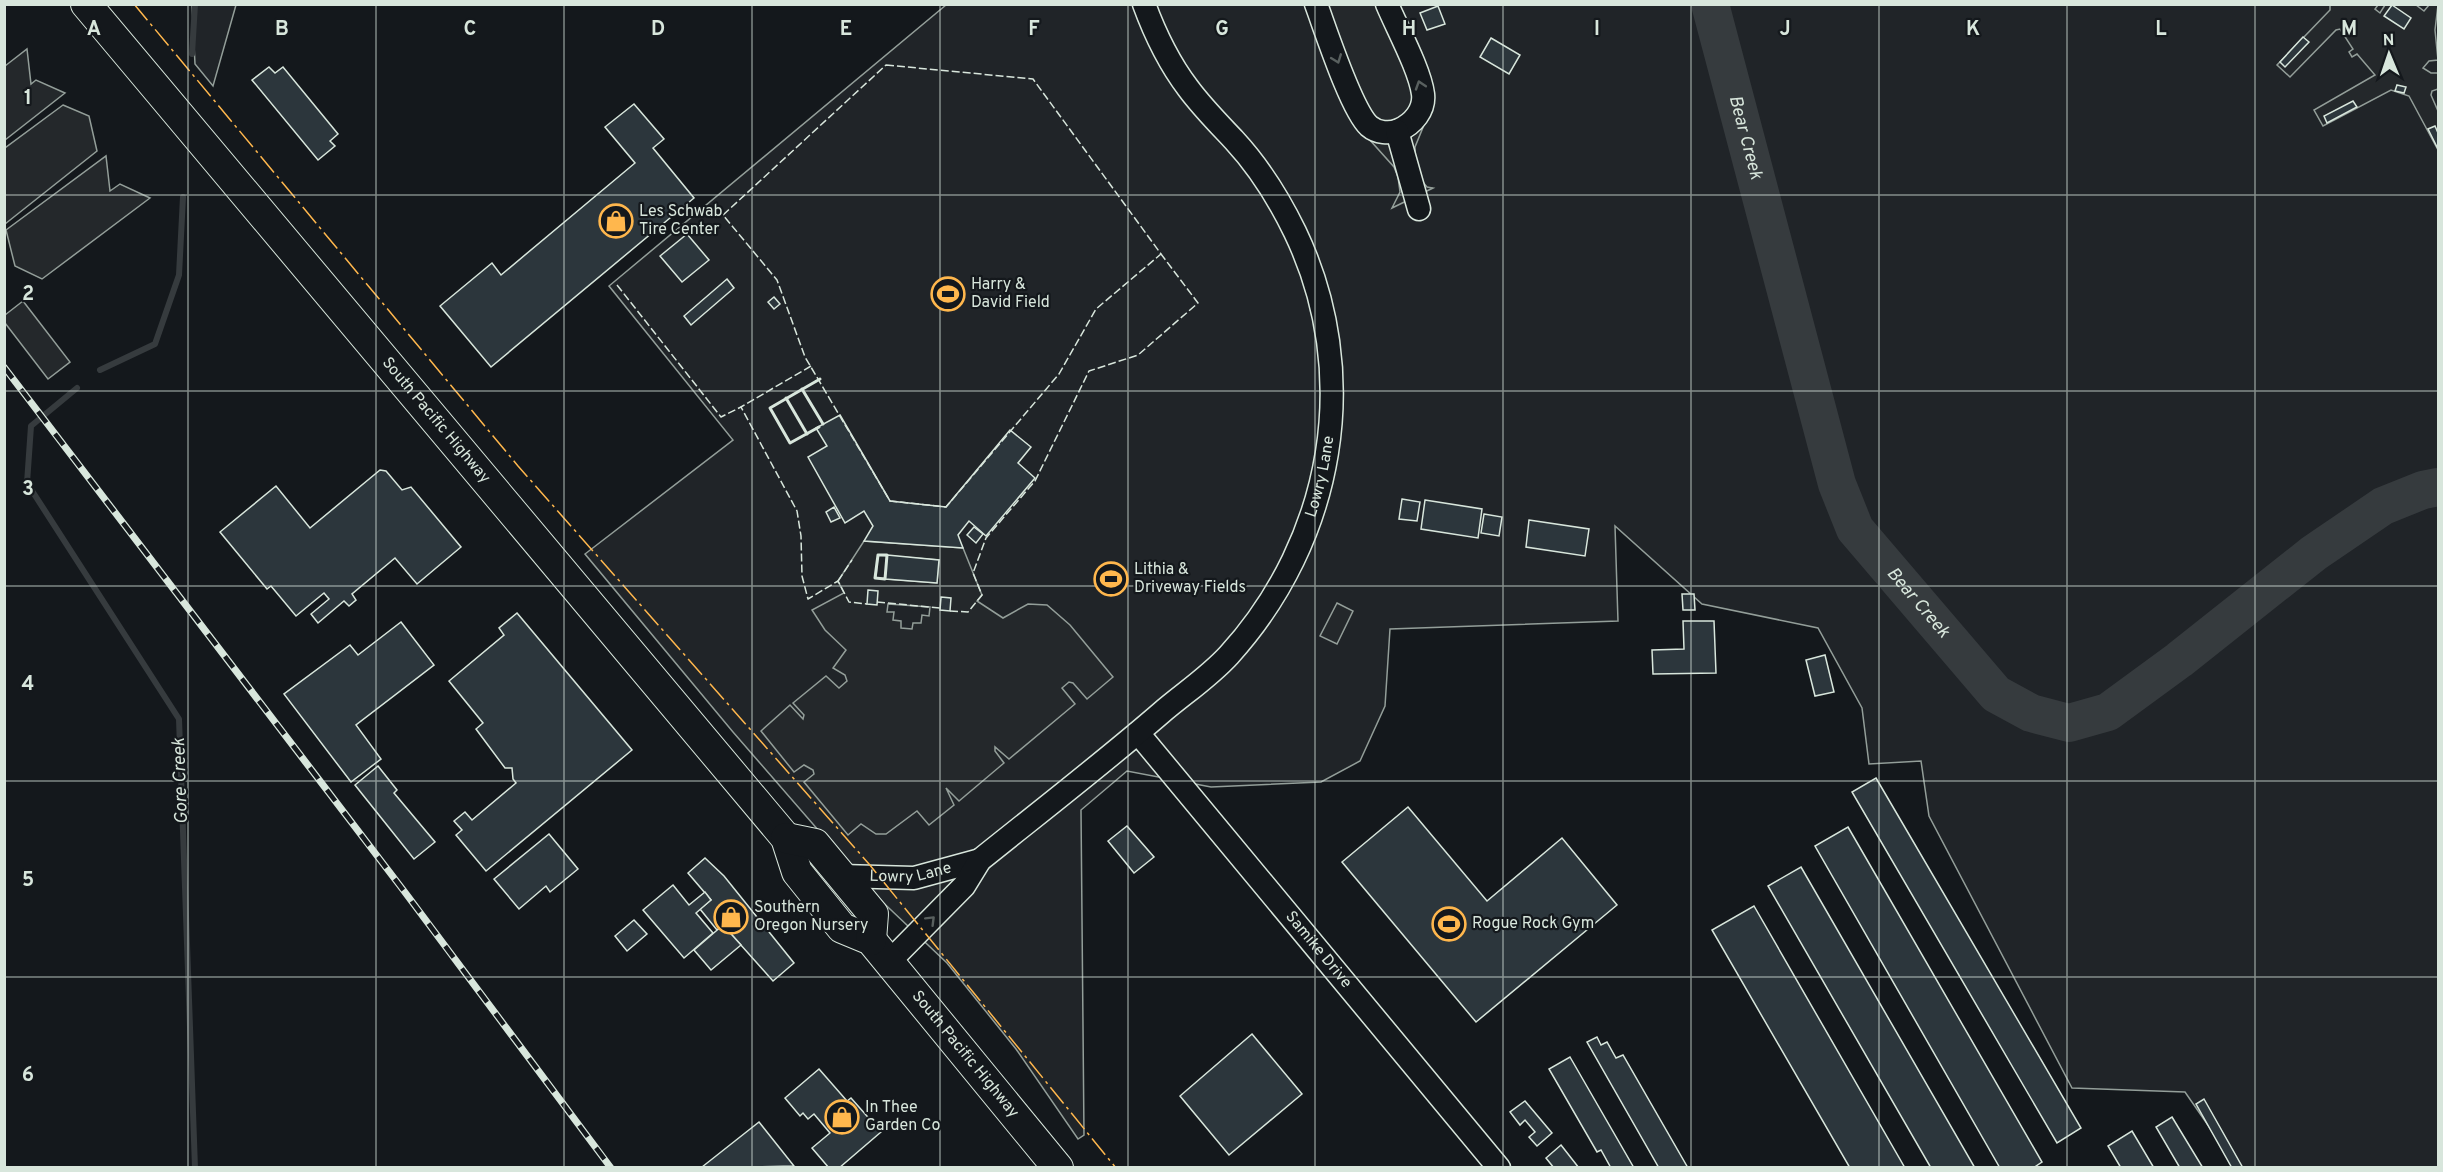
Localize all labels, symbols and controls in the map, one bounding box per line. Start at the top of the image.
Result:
text: A [87,17,101,43]
text: B [275,17,289,43]
text: C [464,17,476,43]
text: D [651,17,665,43]
text: E [840,17,852,43]
text: F [1028,17,1040,43]
text: G [1215,17,1229,43]
text: H [1402,17,1416,43]
text: I [1594,17,1600,43]
text: J [1779,17,1791,43]
text: K [1966,17,1980,43]
text: L [2155,17,2167,43]
text: M [2341,17,2357,43]
north arrow [2359,24,2419,84]
text: N [2382,31,2395,51]
one-way arrow [1330,53,1342,64]
one-way arrow [1415,80,1427,91]
text: 1 [24,86,32,112]
water label: Bear Creek [1723,93,1768,183]
place label: Les Schwab Tire Center [639,202,723,240]
shop icon: Les Schwab Tire Center [598,203,634,239]
place label: Harry & David Field [971,275,1050,313]
sports icon: Harry & David Field [930,276,966,312]
text: 2 [22,282,34,308]
street label: South Pacific Highway [377,353,494,488]
street label: Lowry Lane [1301,435,1339,520]
text: 3 [22,477,34,503]
place label: Lithia & Driveway Fields [1134,560,1246,598]
sports icon: Lithia & Driveway Fields [1093,561,1129,597]
water label: Bear Creek [1881,563,1955,644]
text: 4 [22,672,34,698]
water label: Gore Creek [168,737,194,824]
street label: Lowry Lane [869,858,954,888]
text: 5 [22,868,34,894]
place label: Southern Oregon Nursery [754,898,868,936]
shop icon: Southern Oregon Nursery [713,899,749,935]
sports icon: Rogue Rock Gym [1431,906,1467,942]
street label: Samike Drive [1280,907,1356,993]
place label: Rogue Rock Gym [1472,914,1594,934]
one-way arrow [923,917,934,928]
street label: South Pacific Highway [907,987,1023,1122]
text: 6 [22,1063,34,1089]
place label: In Thee Garden Co [865,1098,940,1136]
shop icon: In Thee Garden Co [824,1099,860,1135]

